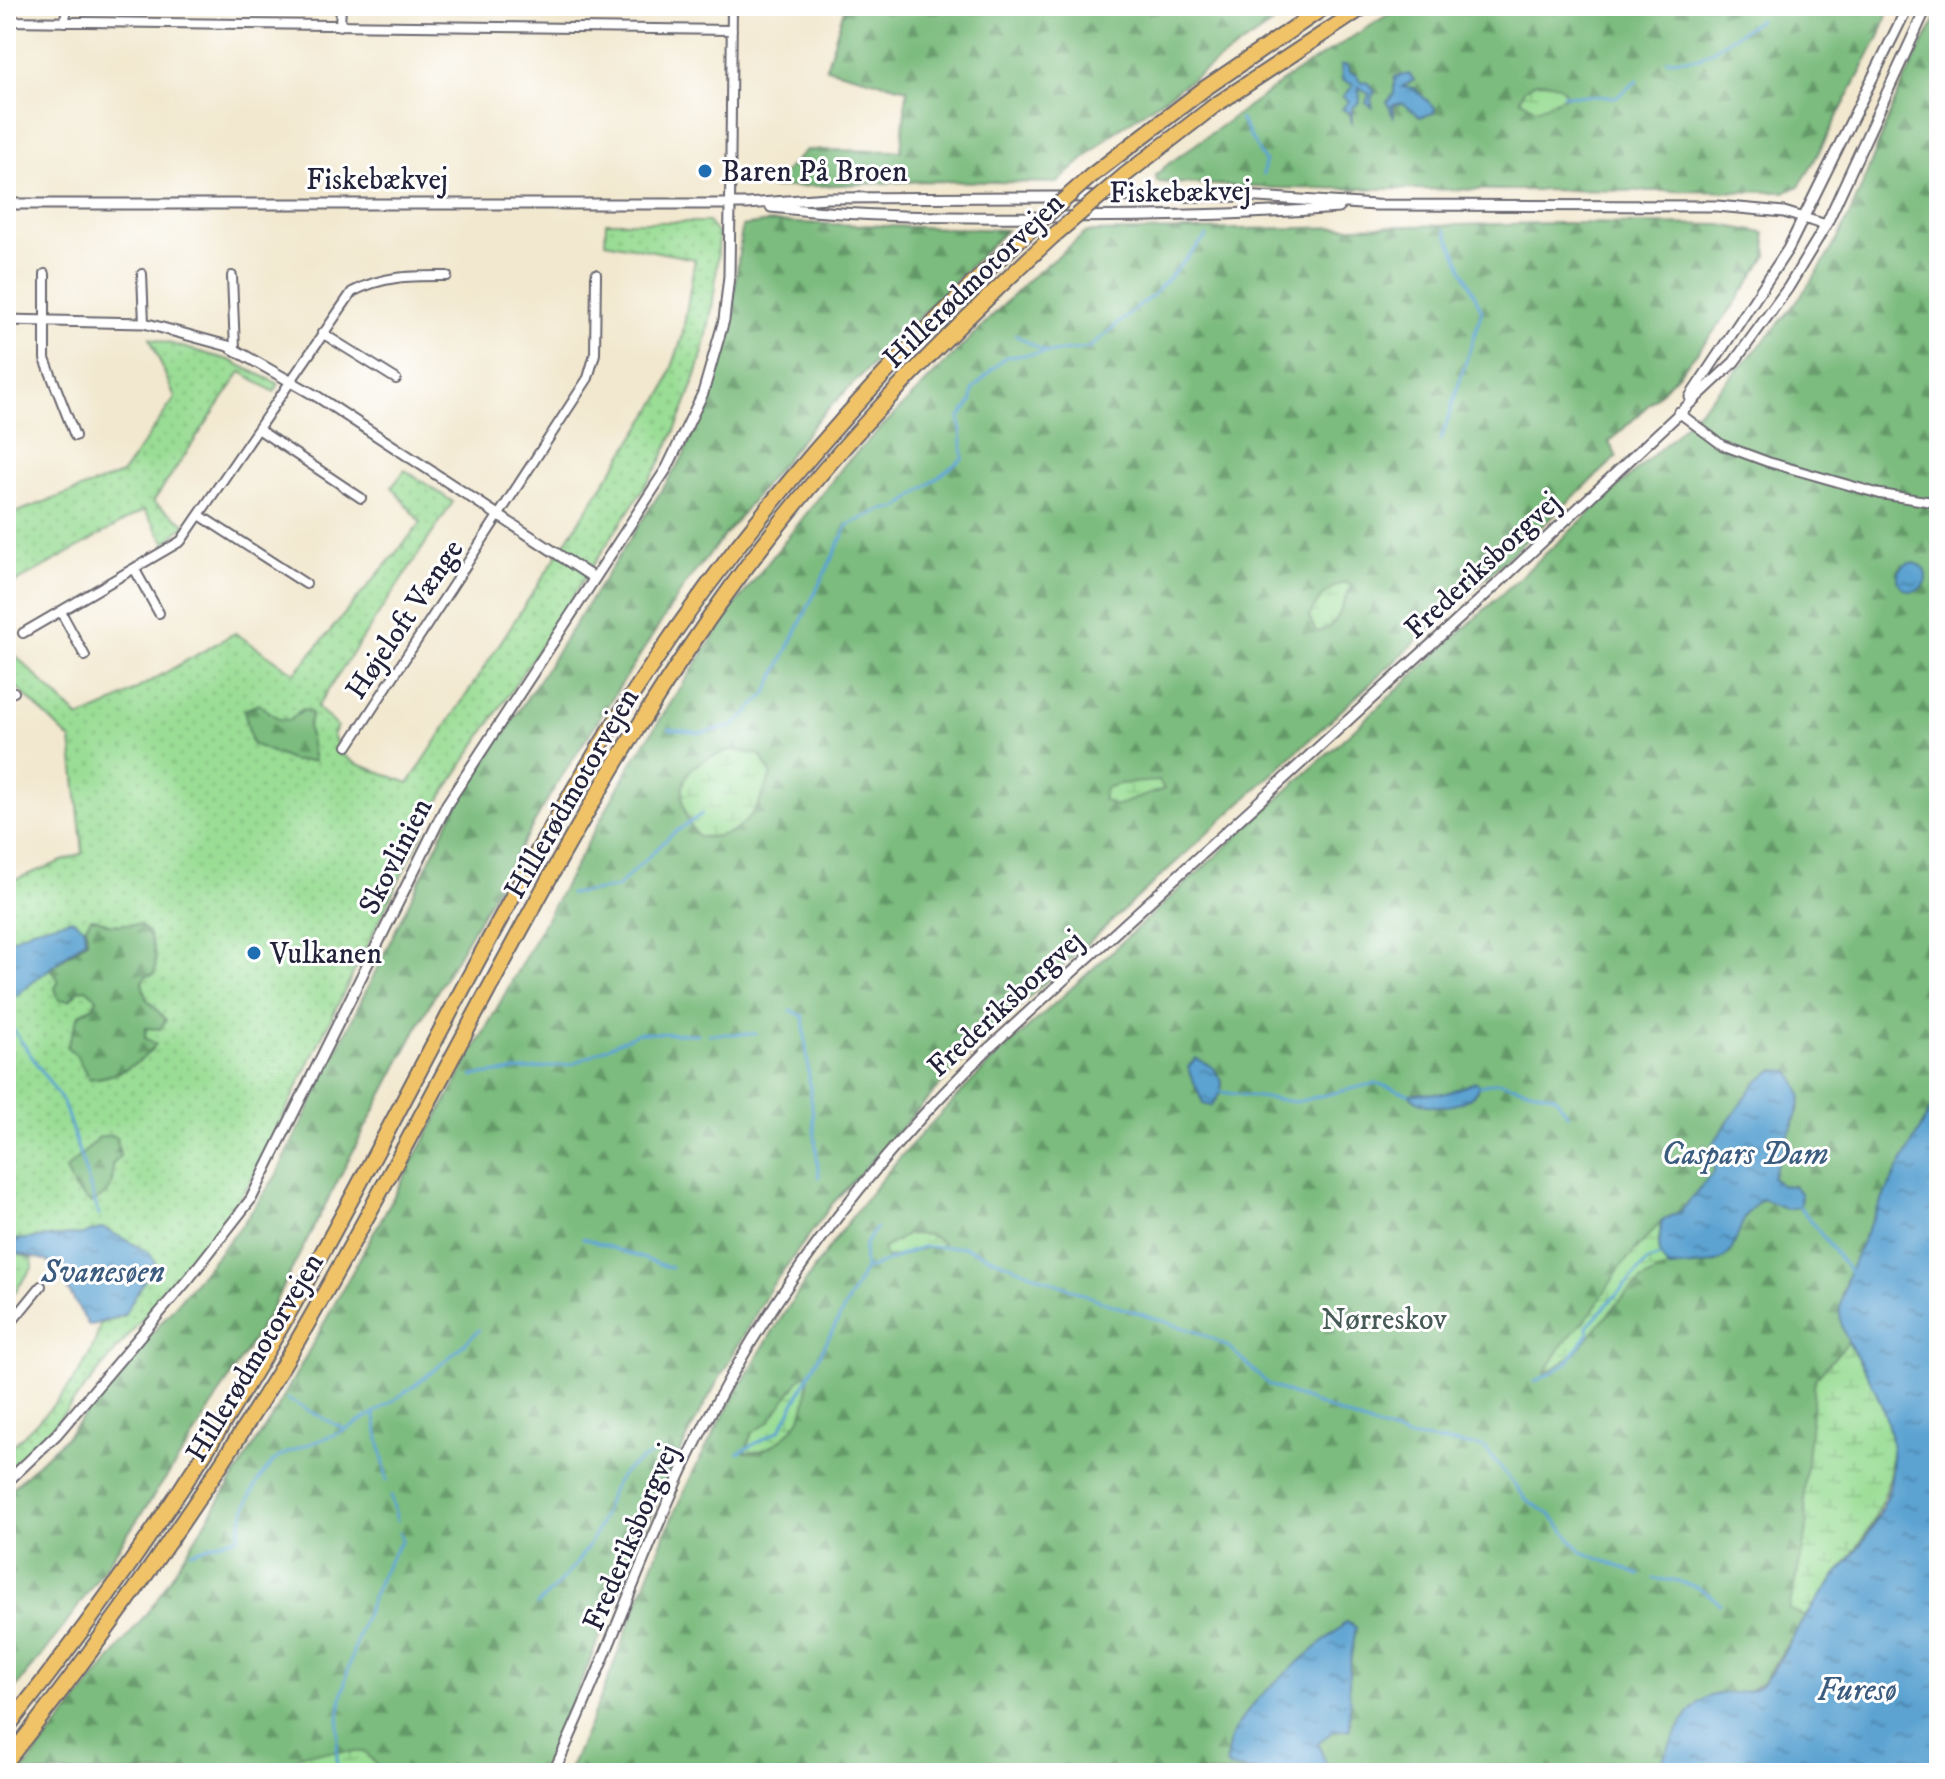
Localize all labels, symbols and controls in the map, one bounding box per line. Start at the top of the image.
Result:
place label: Baren På Broen [721,154,908,191]
street label: Fiskebækvej [306,162,448,199]
marker: Baren På Broen [696,162,714,180]
street label: Fiskebækvej [1109,173,1251,212]
street label: Hillerødmotorvejen [876,185,1073,377]
street label: Frederiksborgvej [1397,485,1569,648]
street label: Højeloft Vænge [338,533,472,707]
street label: Hillerødmotorvejen [497,681,648,906]
street label: Skovlinien [351,792,442,921]
street label: Frederiksborgvej [920,923,1092,1086]
place label: Vulkanen [269,936,383,973]
marker: Vulkanen [245,944,263,962]
water label: Caspars Dam [1662,1135,1829,1175]
street label: Hillerødmotorvejen [178,1246,332,1469]
water label: Svanesøen [40,1253,165,1293]
park label: Nørreskov [1321,1302,1448,1339]
street label: Frederiksborgvej [575,1439,687,1637]
water label: Furesø [1817,1671,1897,1711]

